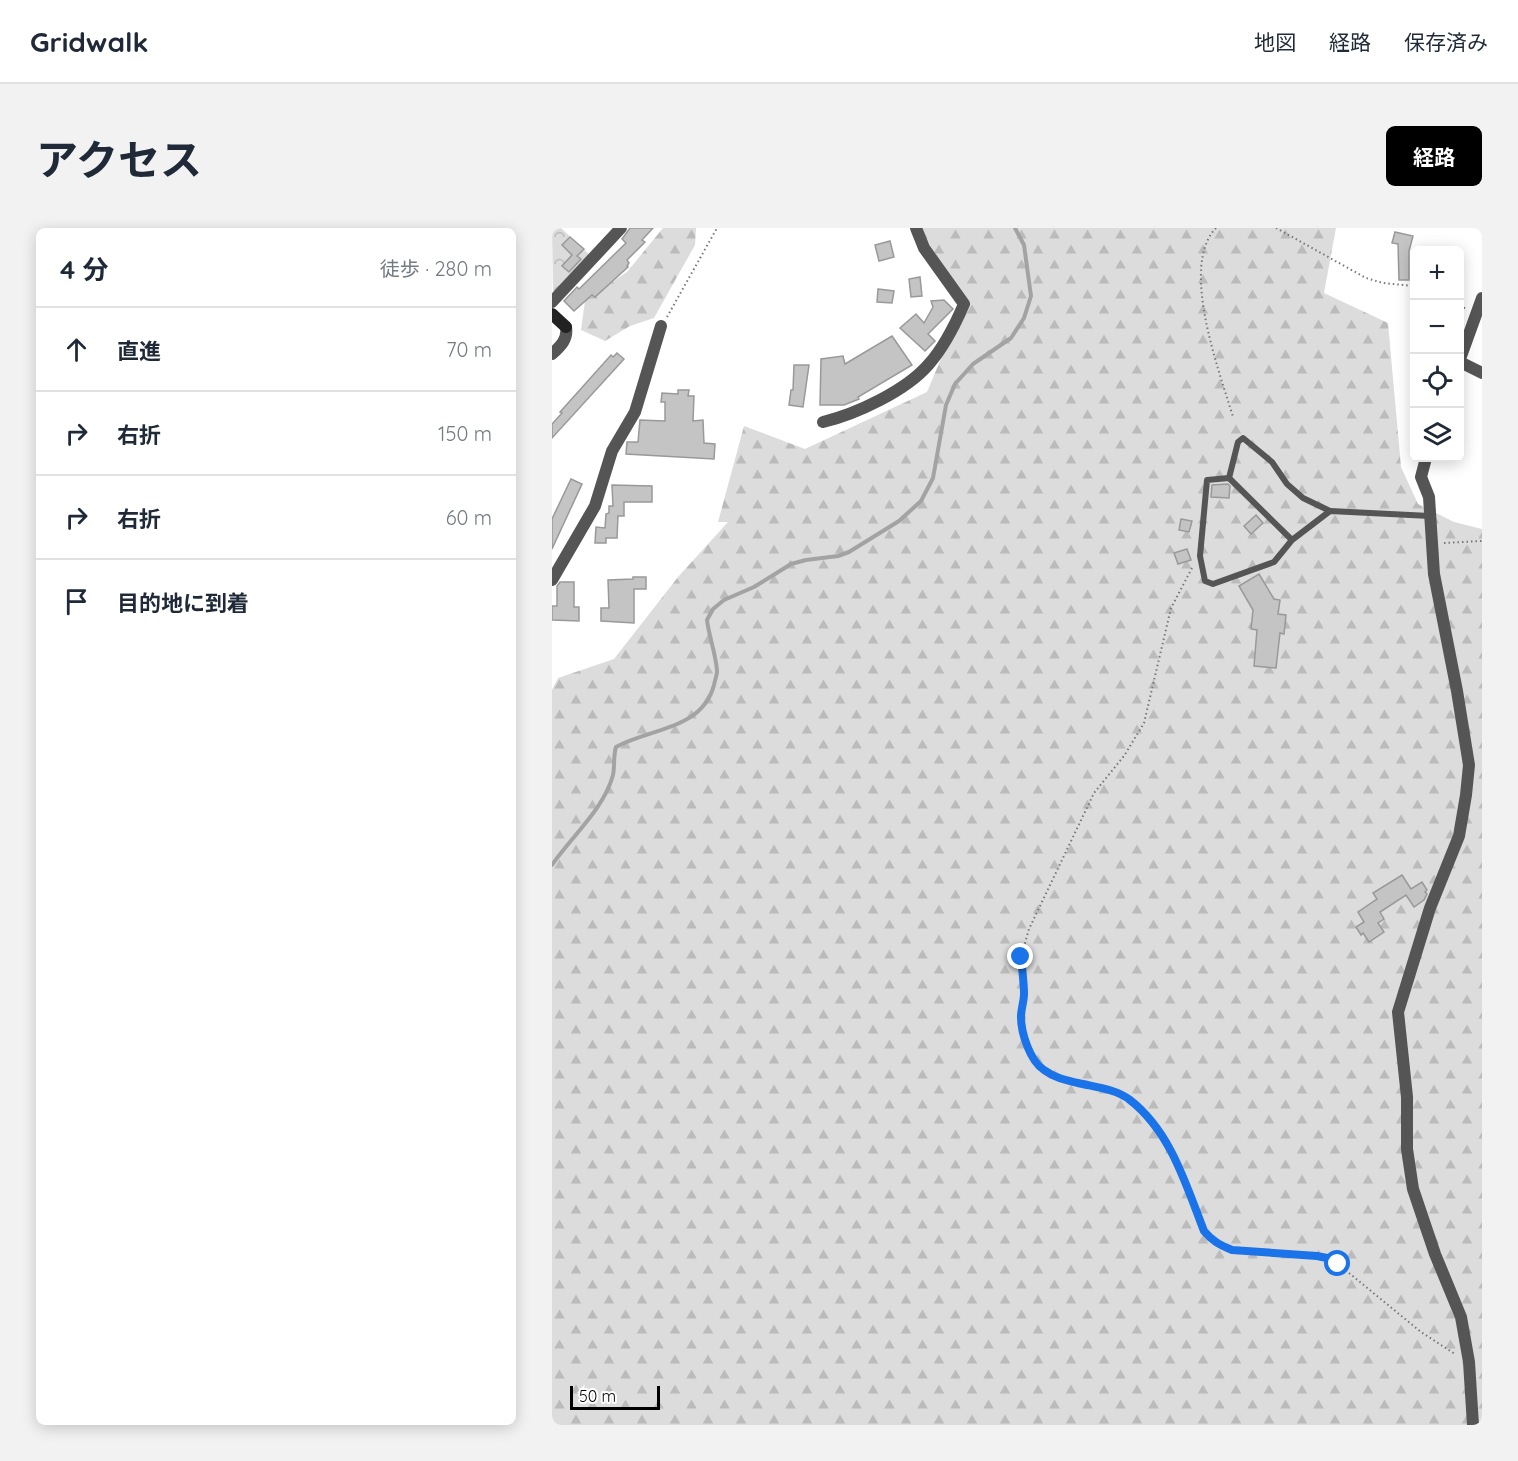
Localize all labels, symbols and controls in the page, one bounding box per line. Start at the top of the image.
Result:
text: Gridwalk [30,24,149,59]
text: 地図 [1254,29,1296,55]
text: 経路 [1329,29,1371,55]
text: 保存済み [1404,29,1488,55]
button: 経路 [1386,126,1482,186]
text: アクセス [36,133,202,186]
map controls [1410,246,1464,462]
button: + [1410,246,1464,300]
text: 4 分 [60,253,109,286]
text: 徒歩 · 280 m [380,256,492,281]
button: − [1410,300,1464,354]
icon: ahead [60,333,93,366]
text: 直進 [117,337,161,365]
text: 70 m [446,337,492,362]
button: locate [1410,354,1464,408]
button: layers [1410,408,1464,462]
icon: right [60,417,93,450]
text: 右折 [117,421,161,449]
text: 150 m [438,421,492,446]
icon: right [60,501,93,534]
text: 右折 [117,505,161,533]
text: 60 m [446,505,492,530]
icon: arrive [60,585,93,618]
text: 目的地に到着 [117,589,249,617]
route end [1007,943,1033,969]
route start [1324,1250,1350,1276]
scale bar [570,1383,660,1410]
text: 50 m [579,1386,616,1406]

